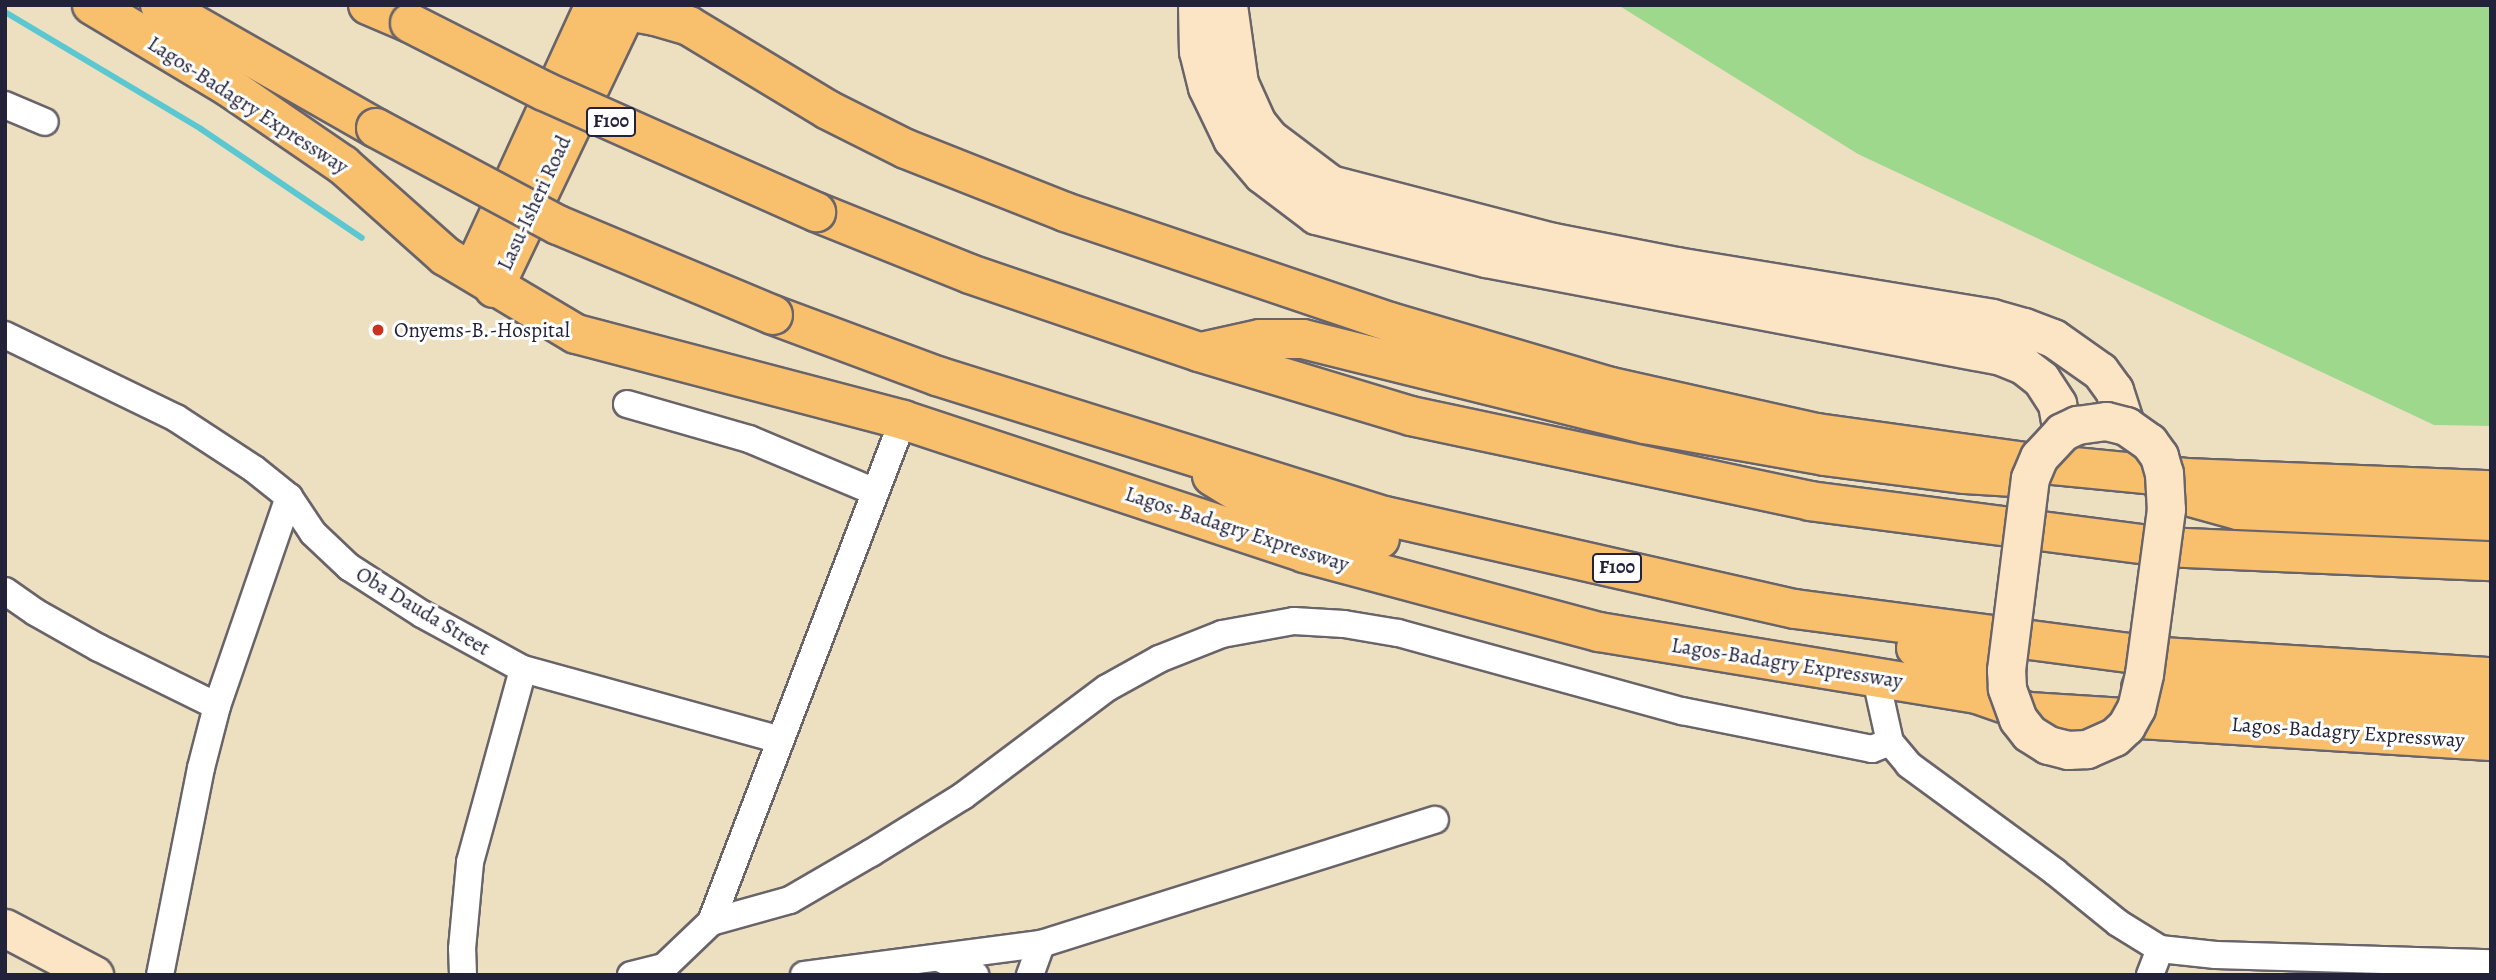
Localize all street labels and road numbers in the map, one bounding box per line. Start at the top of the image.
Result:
street label: Lagos-Badagry Expressway [143,31,353,179]
road number: F100 [585,106,637,138]
street label: Lasu-Isheri Road [492,132,576,274]
street label: Lagos-Badagry Expressway [1122,481,1352,577]
road number: F100 [1591,552,1643,583]
street label: Oba Dauda Street [351,561,495,661]
street label: Lagos-Badagry Expressway [1670,632,1904,694]
street label: Lagos-Badagry Expressway [2230,711,2466,753]

